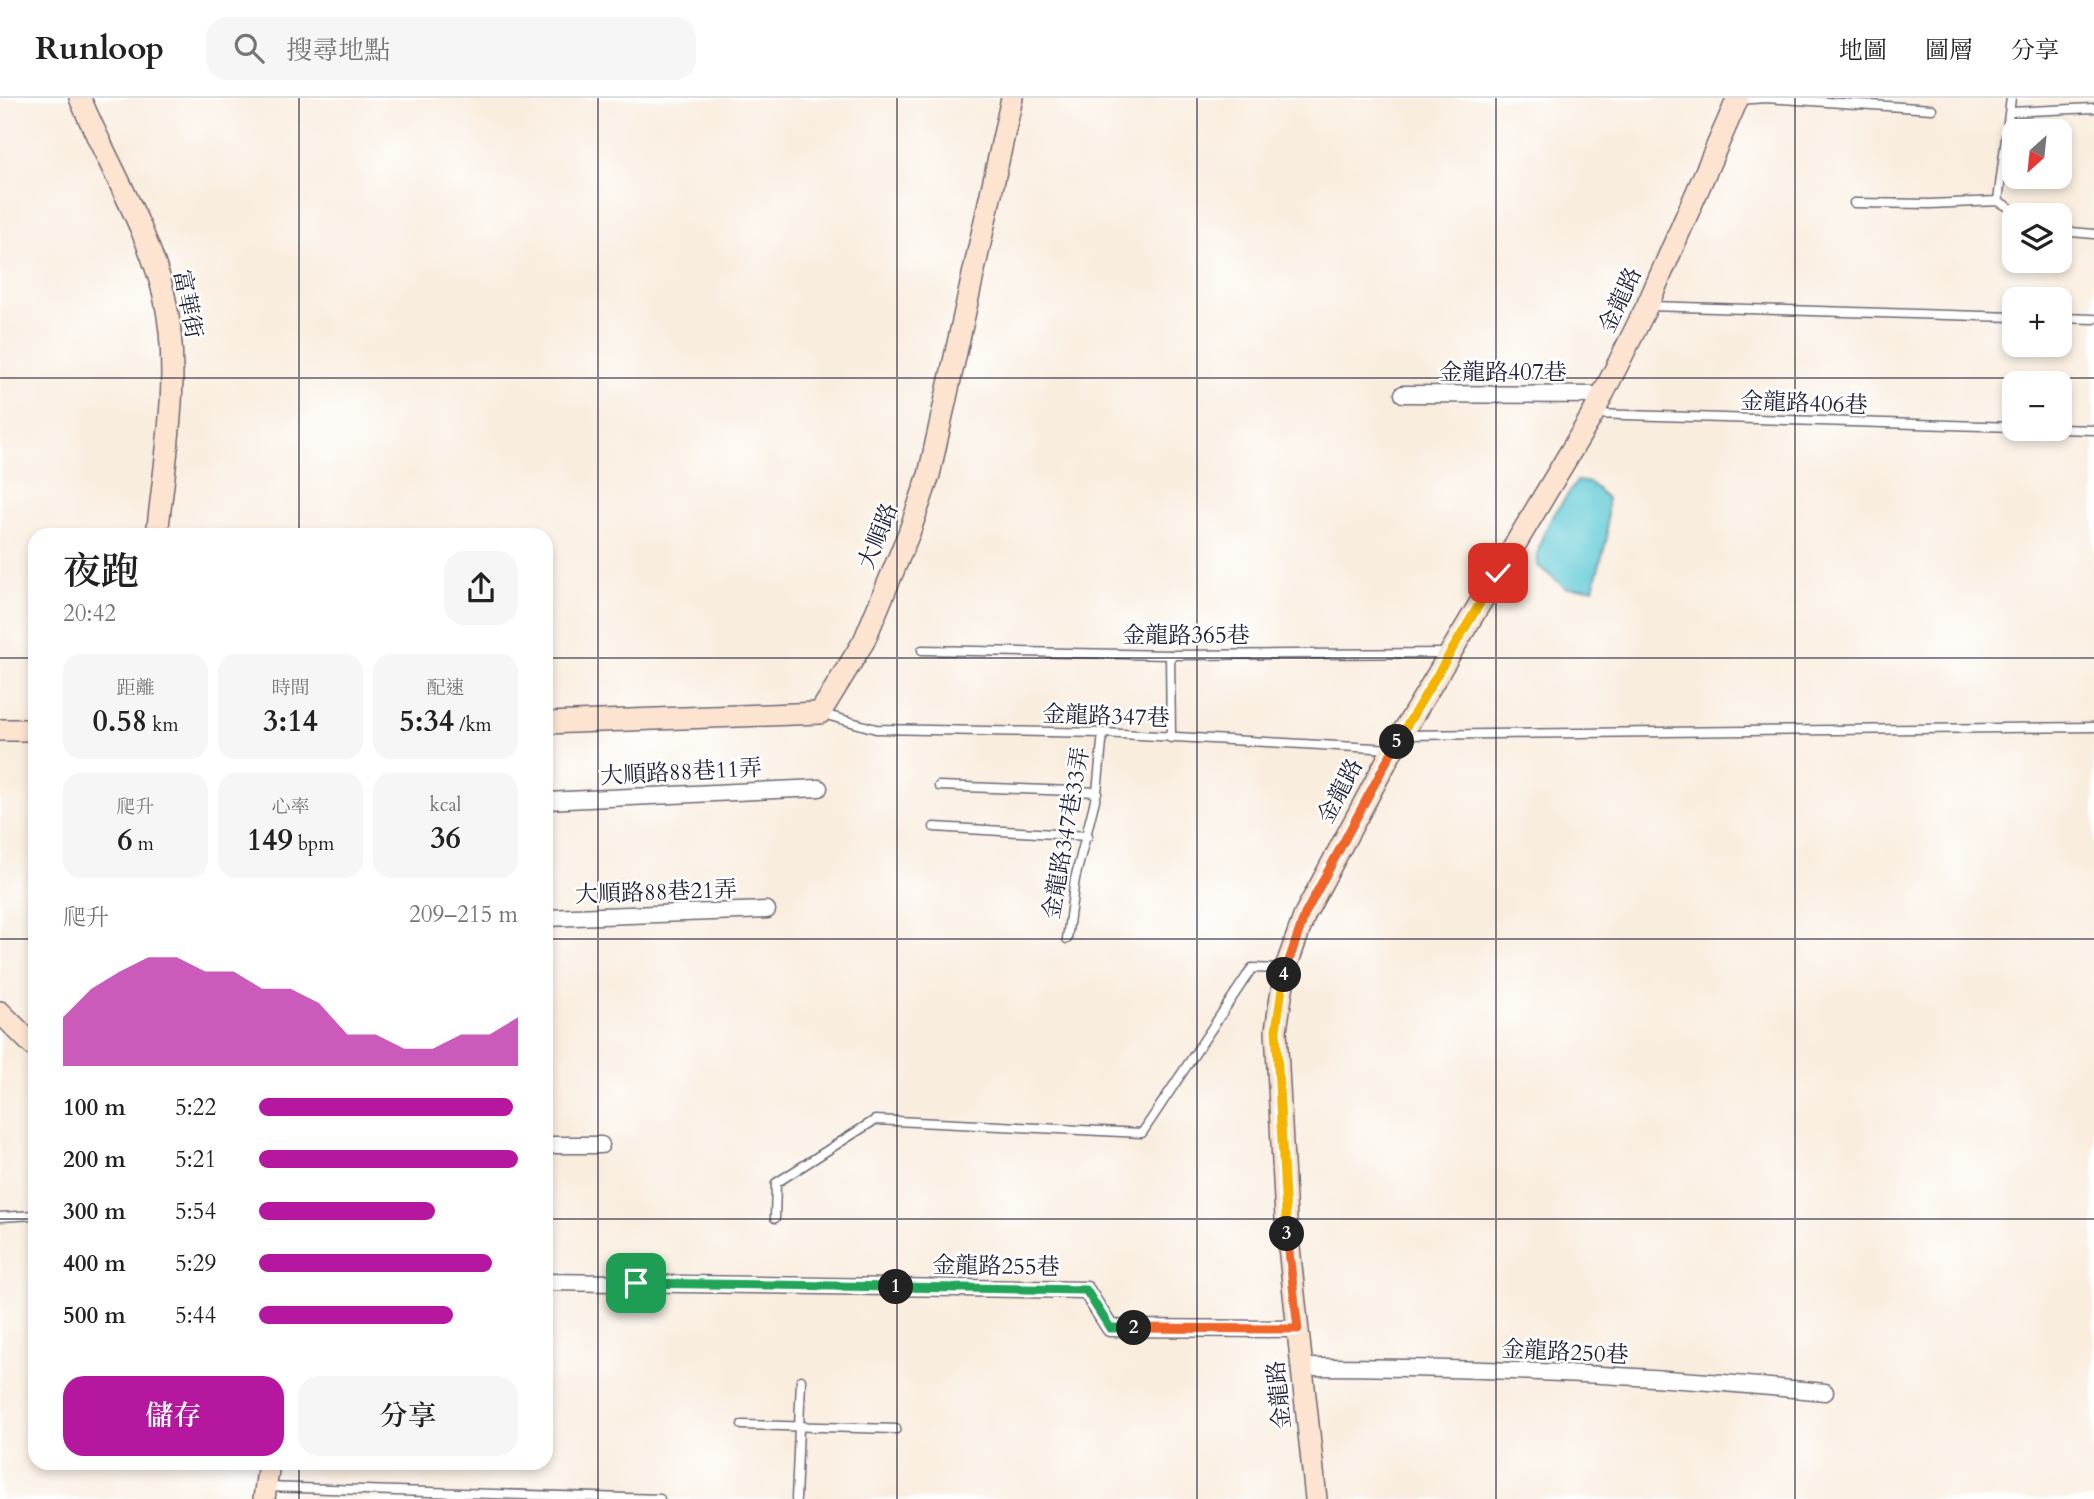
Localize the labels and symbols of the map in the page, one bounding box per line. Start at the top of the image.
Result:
north arrow [2002,119,2072,189]
street label: 金龍路 [1591,262,1649,338]
street label: 富華街 [166,267,210,341]
street label: 金龍路407巷 [1439,357,1567,388]
street label: 金龍路406巷 [1740,385,1868,421]
street label: 大順路 [851,498,905,574]
pin [1468,543,1528,603]
street label: 金龍路365巷 [1122,620,1250,651]
street label: 金龍路347巷 [1042,698,1170,734]
pin: 5 [1380,724,1414,760]
street label: 金龍路347巷33弄 [1036,745,1096,921]
street label: 大順路88巷11弄 [599,752,763,792]
street label: 金龍路 [1310,753,1370,829]
street label: 大順路88巷21弄 [574,874,738,910]
pin: 4 [1266,958,1302,992]
pin: 3 [1270,1216,1304,1252]
street label: 金龍路255巷 [932,1249,1060,1283]
pin [606,1253,666,1313]
pin: 1 [878,1270,914,1304]
pin: 2 [1116,1310,1152,1346]
street label: 金龍路250巷 [1501,1333,1629,1371]
street label: 金龍路 [1260,1359,1298,1431]

